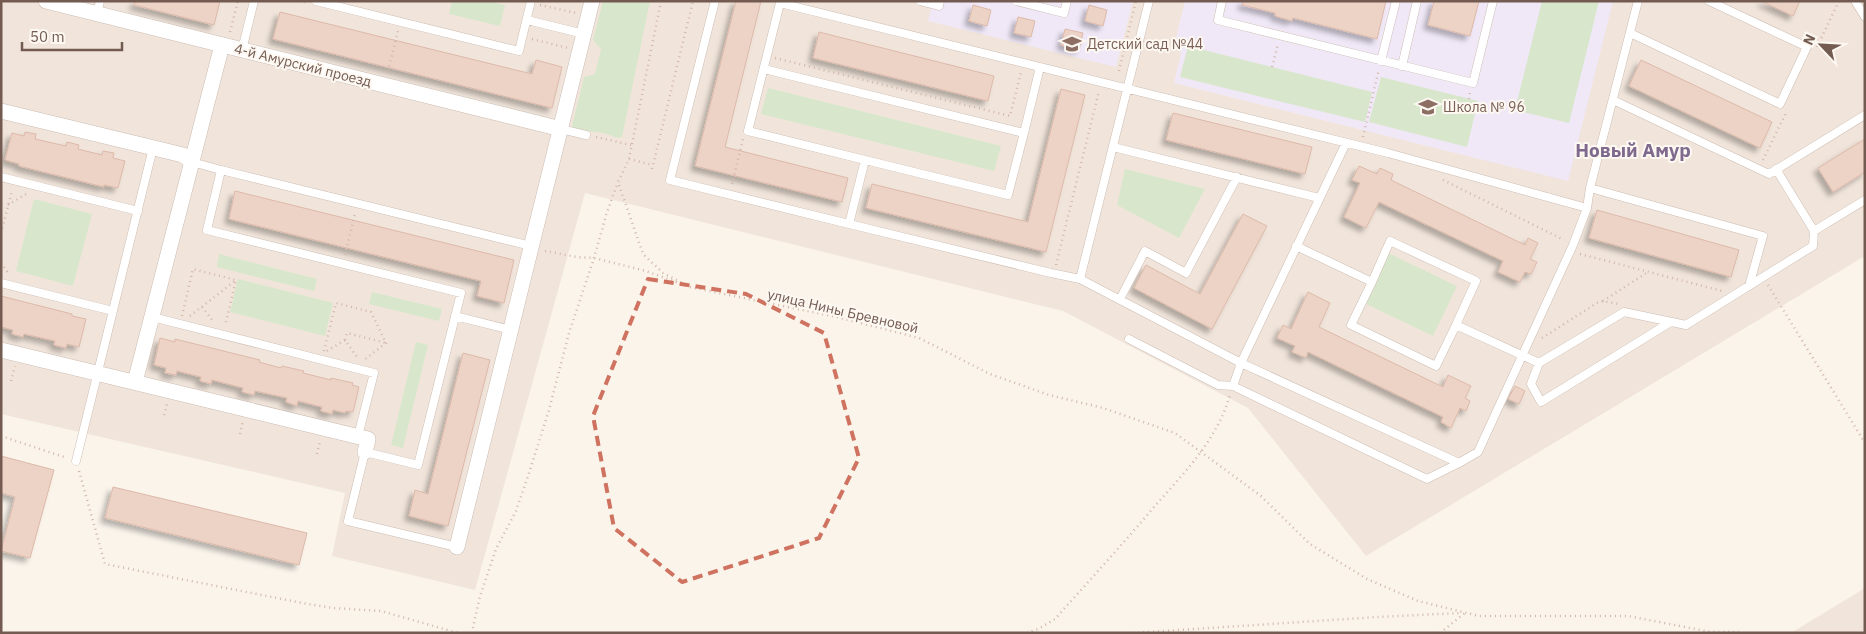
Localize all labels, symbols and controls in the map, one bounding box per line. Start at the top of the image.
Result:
scale bar [22,20,122,52]
north arrow [1796,20,1846,70]
text: 50 m [30,27,65,46]
text: N [1799,31,1820,48]
school or university icon: Детский сад №44 [1061,33,1083,55]
place label: Детский сад №44 [1087,35,1203,53]
street label: 4-й Амурский проезд [232,39,374,91]
school or university icon: Школа № 96 [1417,96,1439,118]
place label: Школа № 96 [1443,98,1525,116]
district label: Новый Амур [1575,138,1691,162]
street label: улица Нины Бревновой [766,285,920,337]

